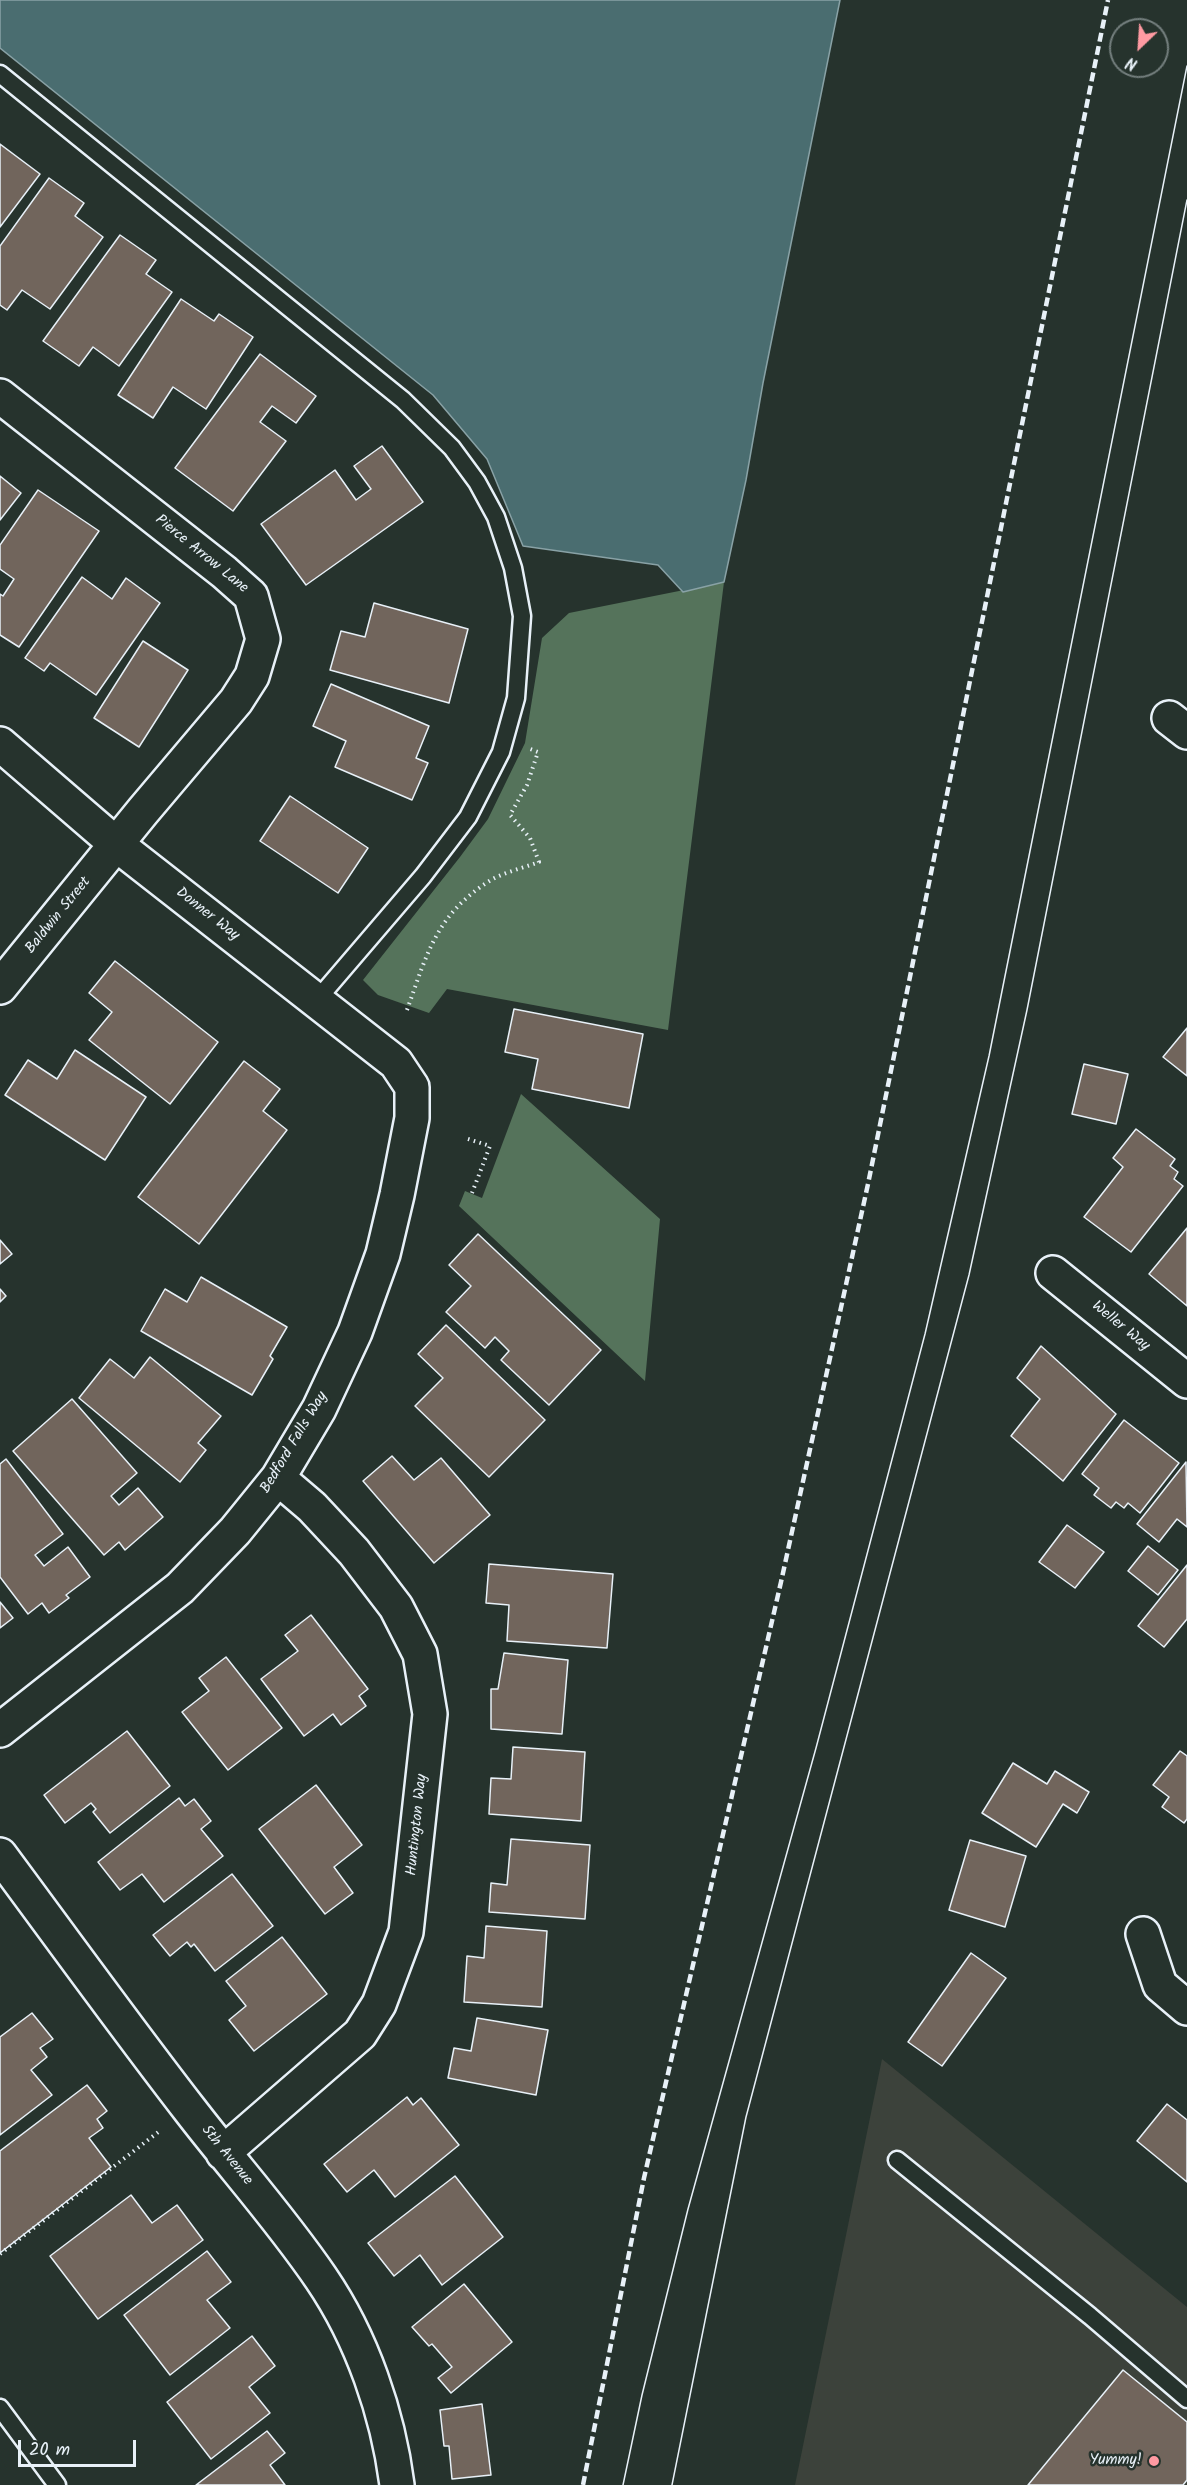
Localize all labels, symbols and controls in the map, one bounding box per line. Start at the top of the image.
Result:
north arrow [1109,18,1169,78]
text: N [1122,49,1142,76]
street label: Pierce Arrow Lane [151,512,251,598]
street label: Baldwin Street [23,874,95,958]
street label: Donner Way [172,885,242,945]
street label: Weller Way [1087,1298,1153,1356]
street label: Bedford Falls Way [258,1389,332,1497]
street label: Huntington Way [404,1773,432,1877]
street label: 5th Avenue [196,2122,256,2190]
scale bar [21,2428,140,2466]
text: 20 m [29,2436,70,2465]
place label: Yummy! [1090,2452,1142,2470]
marker: Yummy! [1147,2454,1161,2468]

